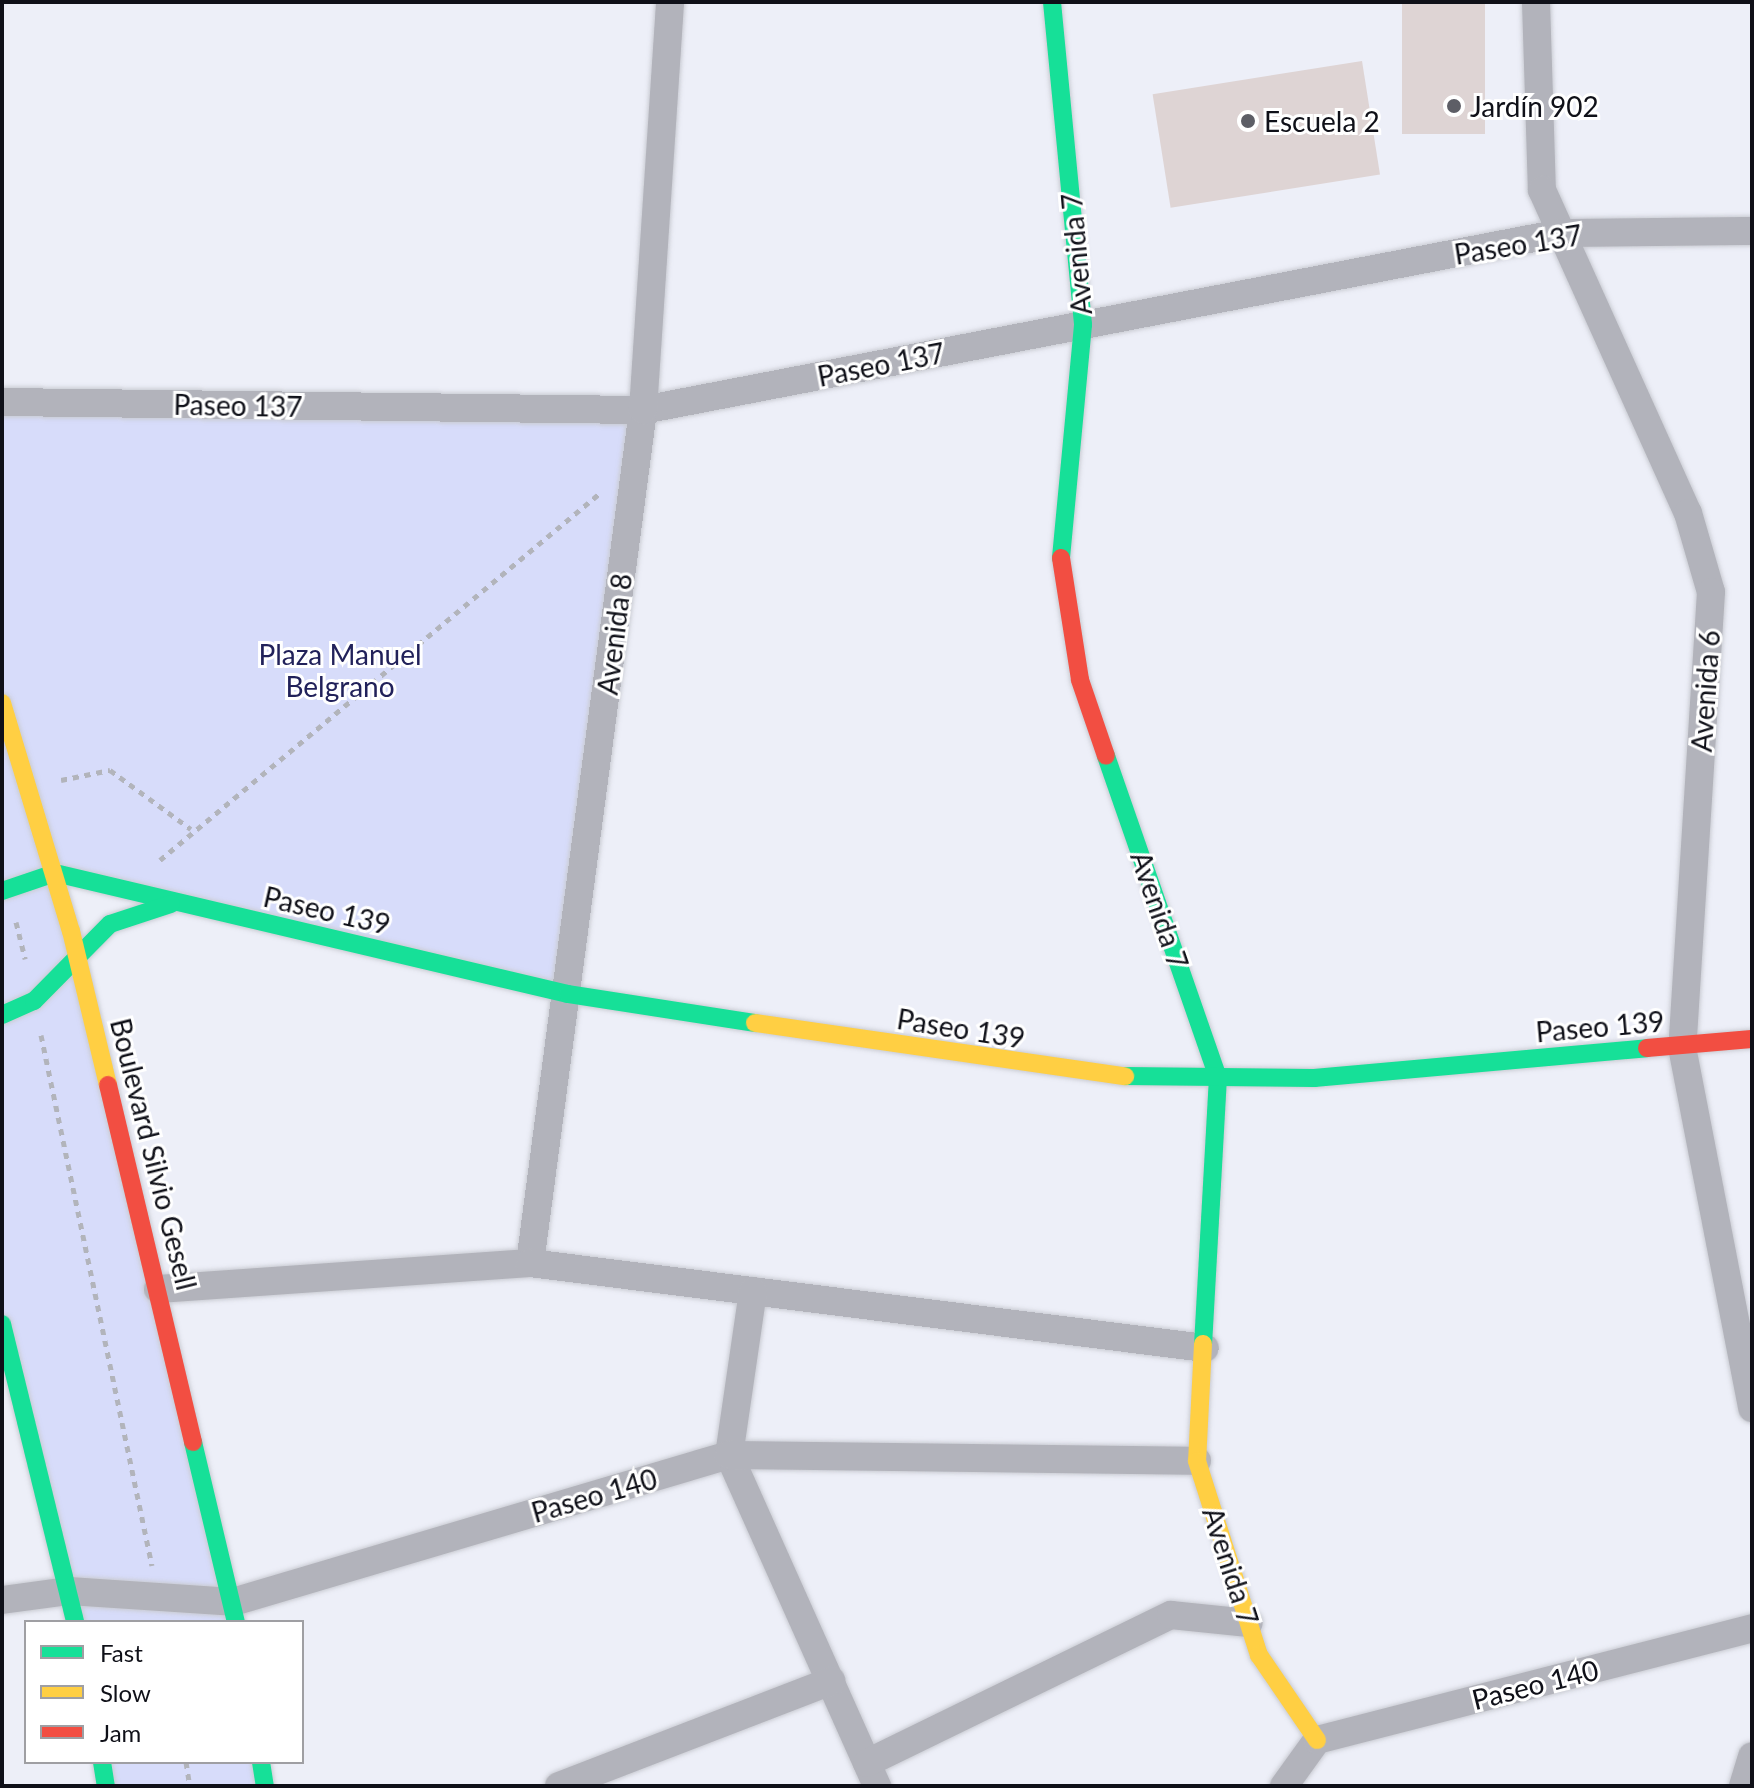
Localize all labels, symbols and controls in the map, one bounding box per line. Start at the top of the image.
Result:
place label: Jardín 902 [1470,89,1599,123]
marker: Jardín 902 [1445,97,1463,115]
place label: Escuela 2 [1264,104,1380,138]
marker: Escuela 2 [1239,112,1257,130]
street label: Avenida 7 [1054,192,1098,316]
street label: Paseo 137 [1452,217,1584,271]
street label: Paseo 137 [815,335,947,393]
street label: Paseo 137 [173,387,303,423]
street label: Avenida 8 [590,571,638,697]
street label: Avenida 6 [1684,629,1726,753]
park label: Plaza Manuel Belgrano [258,637,422,703]
street label: Avenida 7 [1124,847,1196,973]
street label: Paseo 139 [260,879,394,941]
street label: Paseo 139 [895,1001,1027,1055]
street label: Paseo 139 [1534,1004,1666,1048]
street label: Boulevard Silvio Gesell [104,1015,204,1293]
street label: Paseo 140 [527,1461,661,1529]
street label: Avenida 7 [1196,1503,1266,1629]
legend [24,1620,304,1764]
text: Fast [100,1638,143,1667]
street label: Paseo 140 [1468,1652,1602,1716]
text: Slow [100,1678,151,1707]
text: Jam [100,1718,141,1747]

